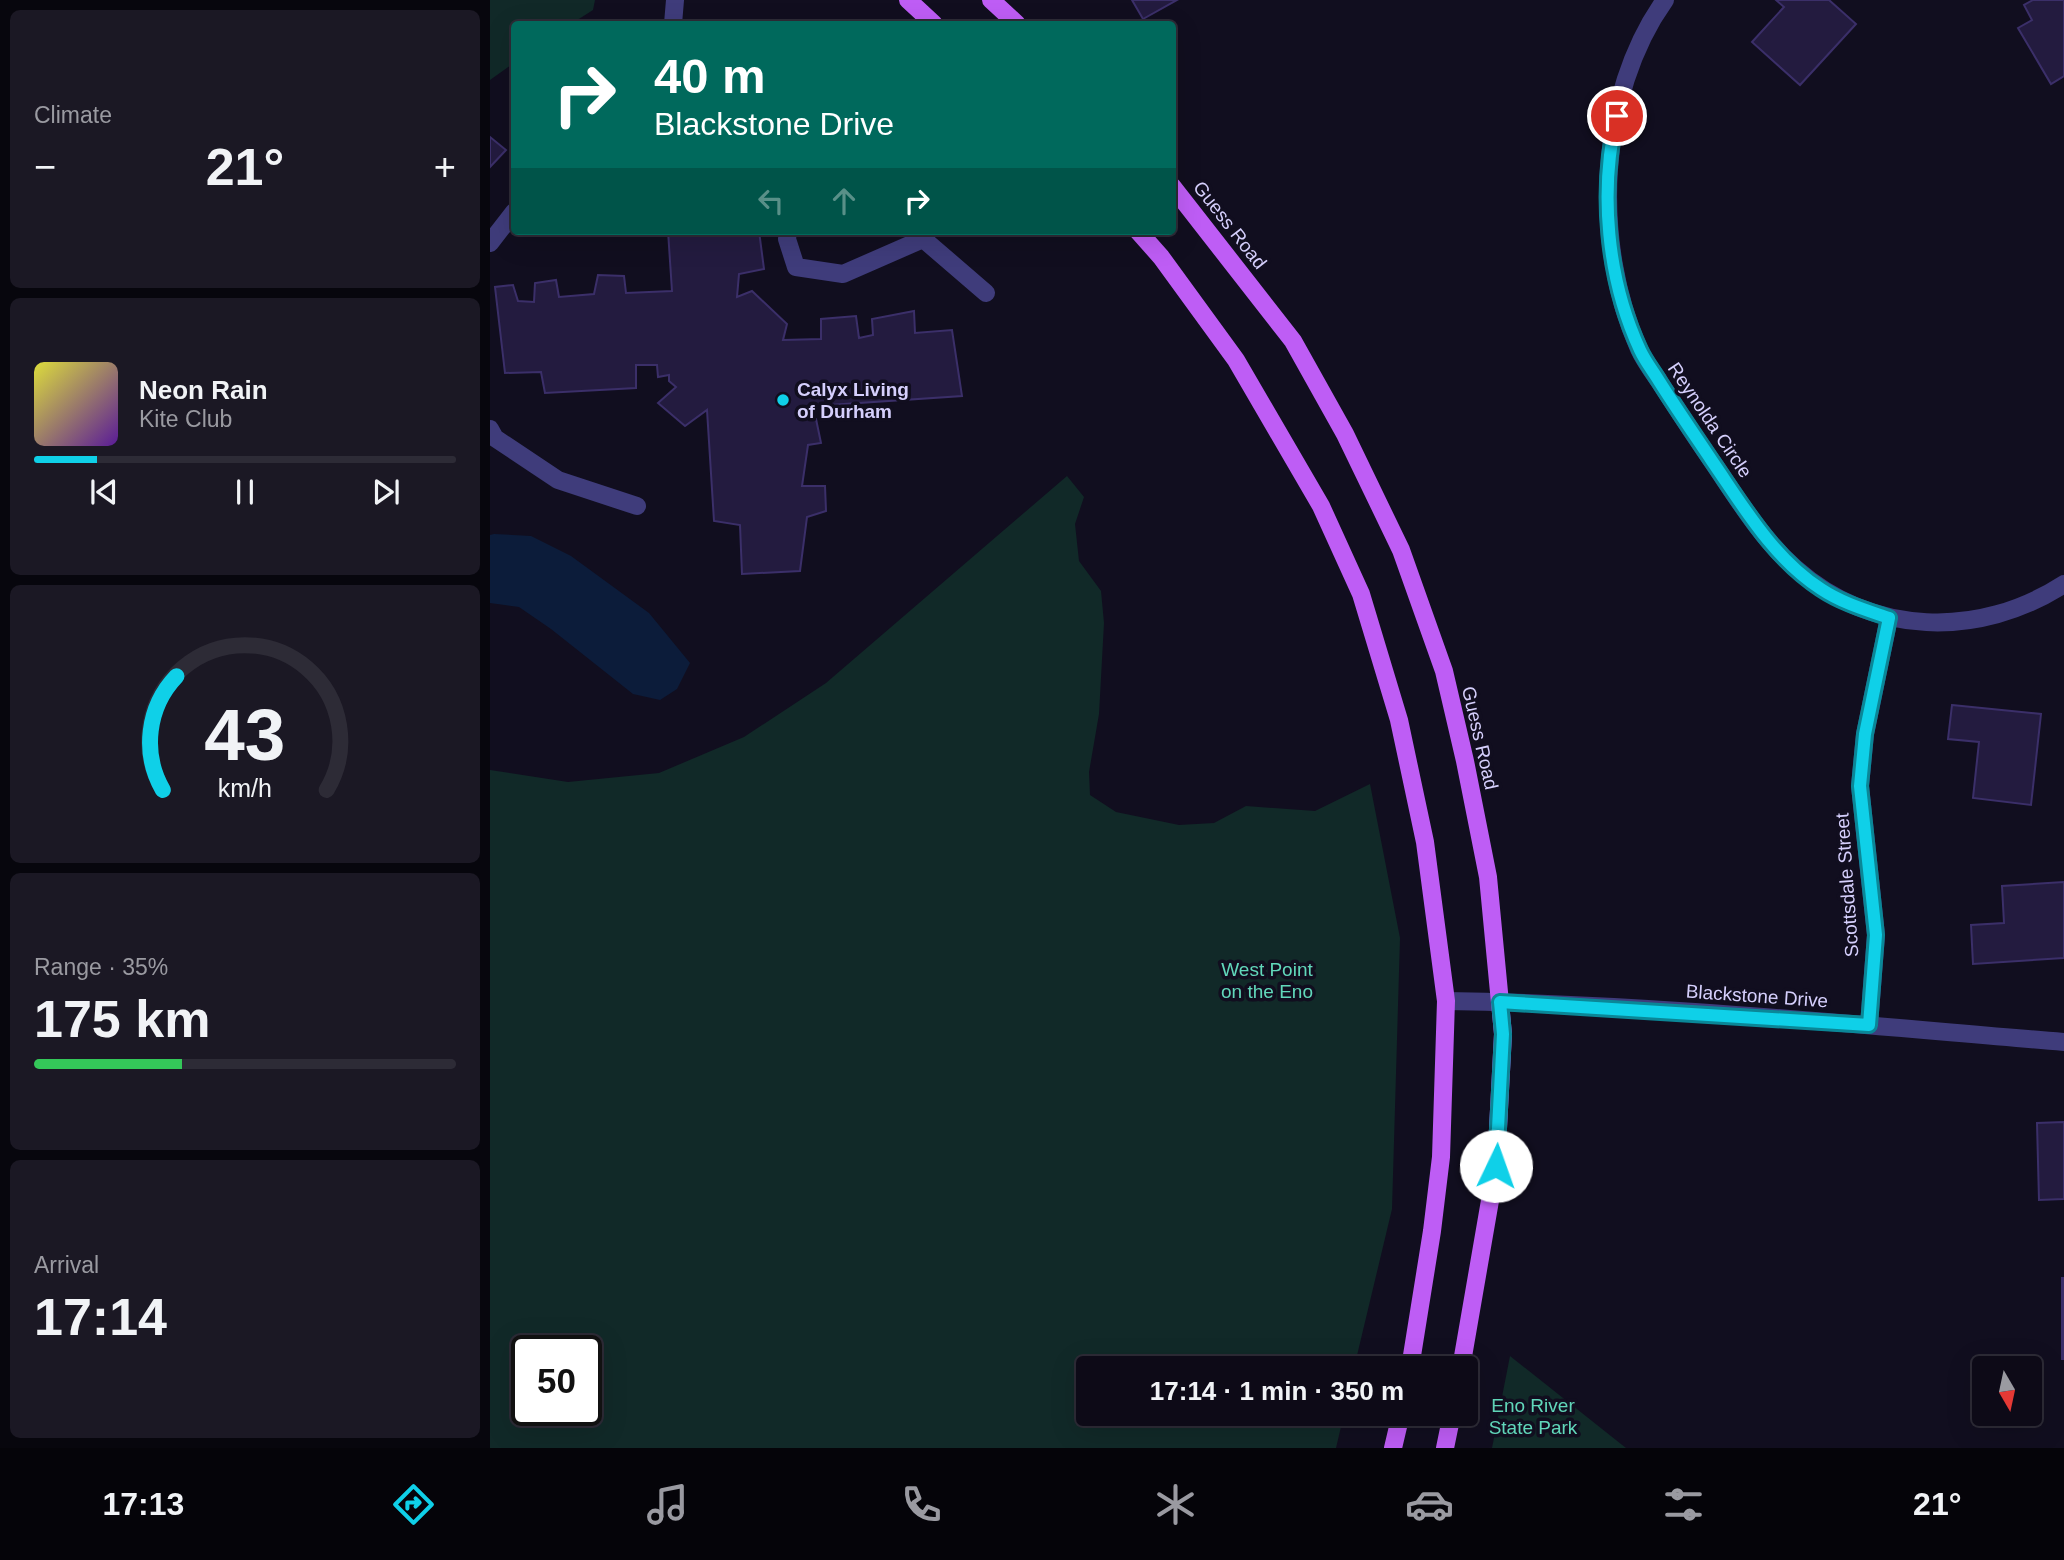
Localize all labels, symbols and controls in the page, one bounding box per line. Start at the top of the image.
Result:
icon: right [539,49,630,140]
text: 40 m [654,49,766,103]
pin [1587,86,1647,146]
icon: arrive [1598,97,1636,135]
text: Climate [34,102,112,128]
text: Blackstone Drive [654,106,894,142]
text: 21° [206,138,284,196]
text: − [34,146,56,188]
text: + [434,146,456,188]
street label: Guess Road [1189,177,1271,273]
icon: left [752,182,790,220]
icon: ahead [825,182,863,220]
icon: right [898,182,936,220]
street label: Reynolda Circle [1664,359,1756,481]
text: Neon Rain [139,375,268,405]
place label: Calyx Living of Durham [797,379,909,422]
marker: Calyx Living of Durham [775,392,791,408]
text: Kite Club [139,406,232,432]
icon: previous [85,473,123,511]
icon: pause [226,473,264,511]
icon: next [367,473,405,511]
street label: Guess Road [1458,684,1502,792]
text: 43 [205,694,285,775]
text: km/h [218,774,272,802]
street label: Scottsdale Street [1831,811,1863,958]
text: Range · 35% [34,954,168,980]
park label: West Point on the Eno [1221,959,1313,1002]
street label: Blackstone Drive [1685,981,1829,1011]
text: 175 km [34,990,210,1048]
position arrow [1459,1129,1533,1203]
text: Arrival [34,1252,99,1278]
text: 17:14 [34,1288,167,1346]
speed limit sign: 50 [511,1335,602,1426]
north arrow [1972,1356,2042,1426]
map controls [1972,1356,2042,1426]
text: 17:14 · 1 min · 350 m [1150,1376,1404,1406]
park label: Eno River State Park [1489,1395,1578,1438]
icon: directions [389,1480,438,1529]
icon: music [643,1480,692,1529]
icon: phone [897,1480,946,1529]
icon: climate [1151,1480,1200,1529]
icon: car [1405,1480,1454,1529]
icon: filters [1659,1480,1708,1529]
text: 17:13 [102,1486,184,1522]
text: 21° [1913,1486,1962,1522]

